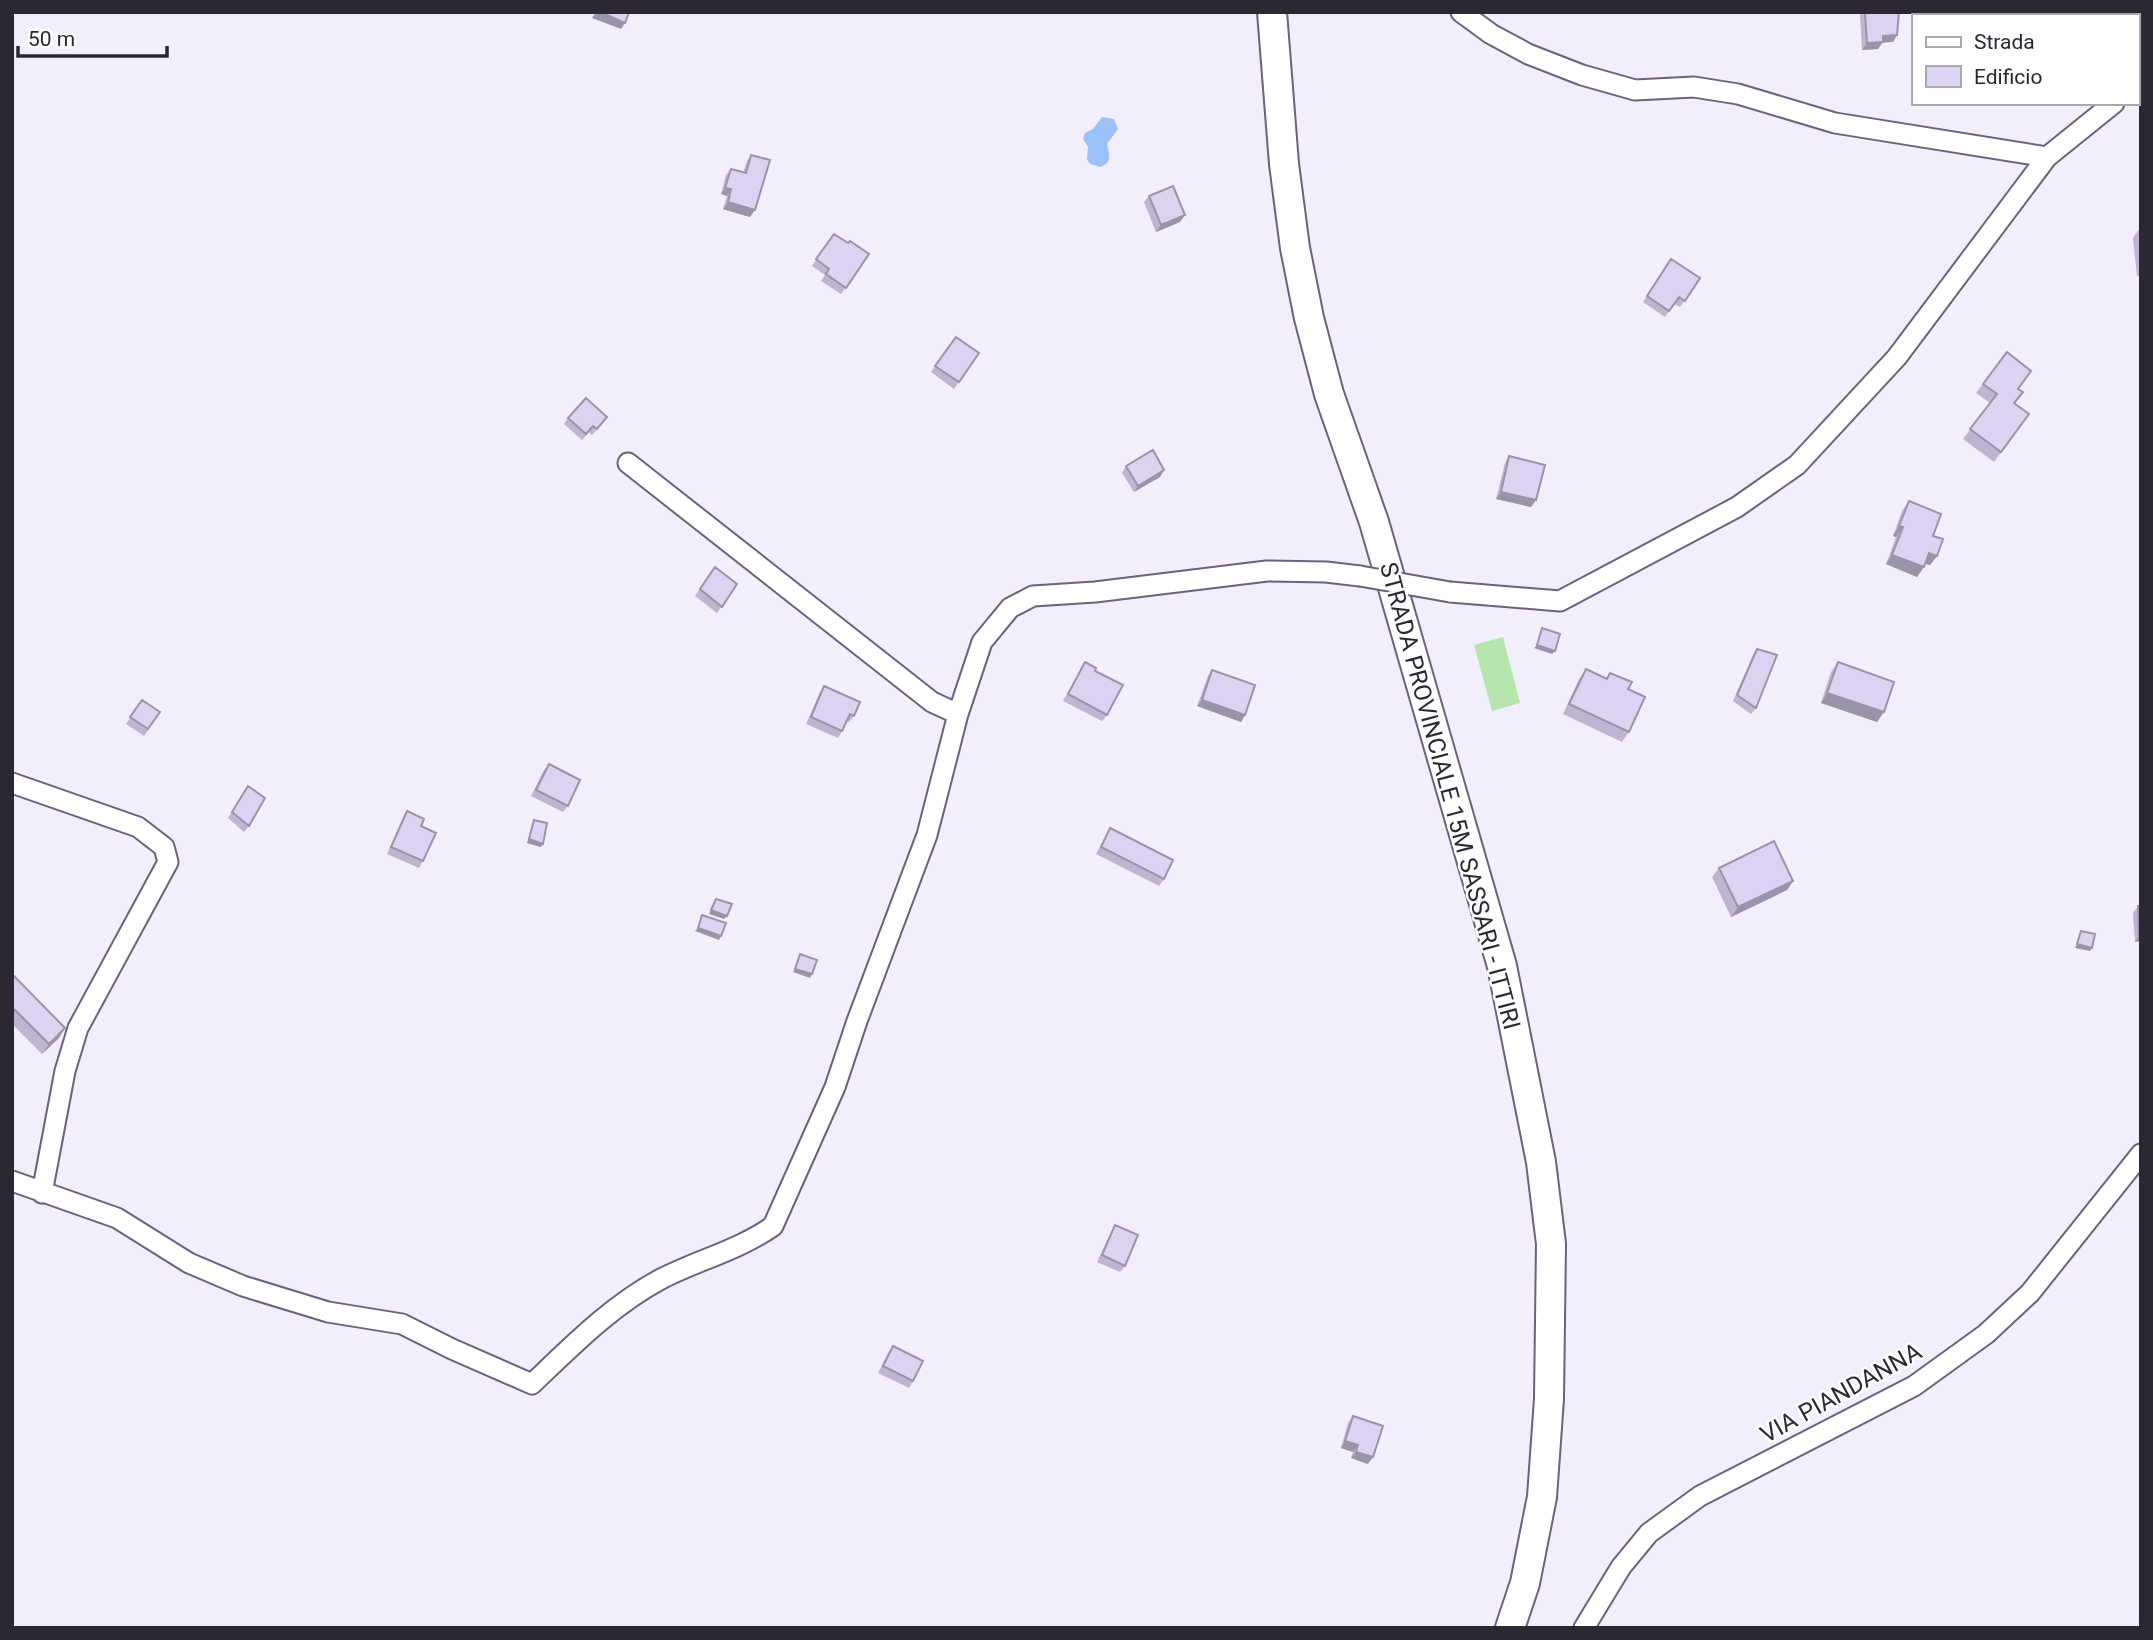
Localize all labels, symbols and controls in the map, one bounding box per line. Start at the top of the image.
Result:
scale bar [18,14,166,58]
legend [1912,14,2139,105]
text: 50 m [28,27,75,51]
text: Strada [1974,30,2035,54]
text: Edificio [1974,65,2042,89]
street label: STRADA PROVINCIALE 15M SASSARI - ITTIRI [1374,559,1526,1033]
street label: VIA PIANDANNA [1756,1337,1927,1449]

